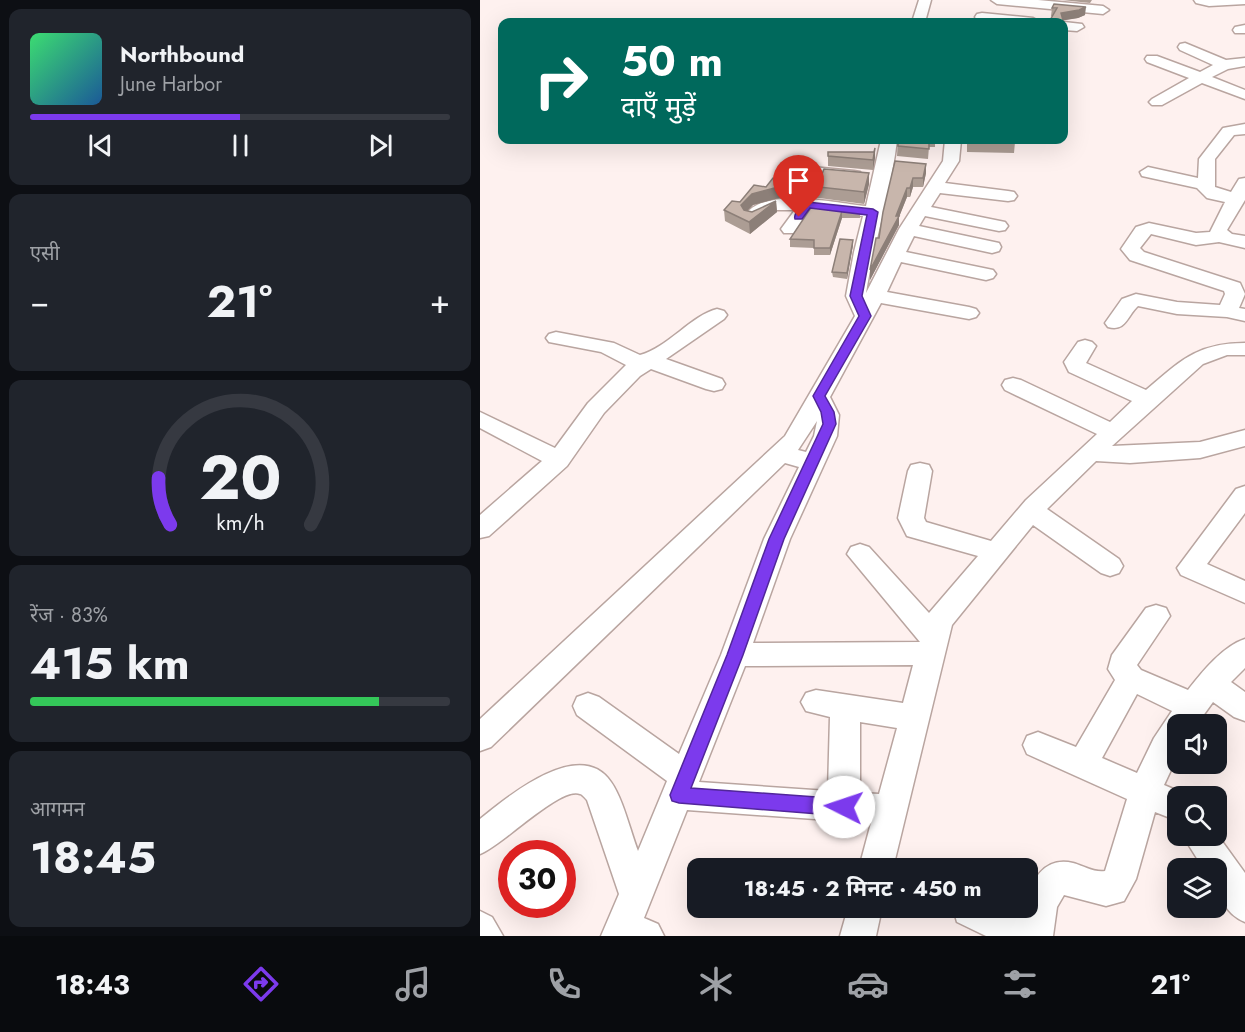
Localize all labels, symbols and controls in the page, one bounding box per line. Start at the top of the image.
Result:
text: 50 m [621,31,723,92]
text: Northbound [120,38,244,70]
icon: right [522,42,600,120]
text: June Harbor [120,70,222,99]
text: दाएँ मुड़ें [621,87,696,126]
icon: previous [84,129,117,162]
icon: pause [224,129,257,162]
icon: next [364,129,397,162]
pin [773,155,824,217]
icon: arrive [782,164,815,197]
text: एसी [30,239,60,268]
text: 21° [207,269,272,334]
text: − [30,278,49,325]
text: + [430,278,450,325]
text: 20 [199,432,281,522]
text: km/h [216,507,264,538]
text: रेंज · 83% [30,601,108,630]
text: 415 km [30,631,190,696]
map controls [1167,714,1227,918]
button: sound [1167,714,1227,774]
position arrow [812,775,876,839]
button: search [1167,786,1227,846]
text: आगमन [30,795,85,824]
text: 18:45 [30,825,156,890]
speed limit sign: 30 [498,840,576,918]
button: layers [1167,858,1227,918]
text: 18:45 · 2 मिनट · 450 m [743,872,982,904]
icon: directions [240,963,282,1005]
icon: music [392,963,434,1005]
icon: phone [543,963,585,1005]
icon: climate [695,963,737,1005]
icon: car [847,963,889,1005]
icon: filters [999,963,1041,1005]
text: 18:43 [55,965,130,1004]
text: 21° [1151,965,1190,1004]

